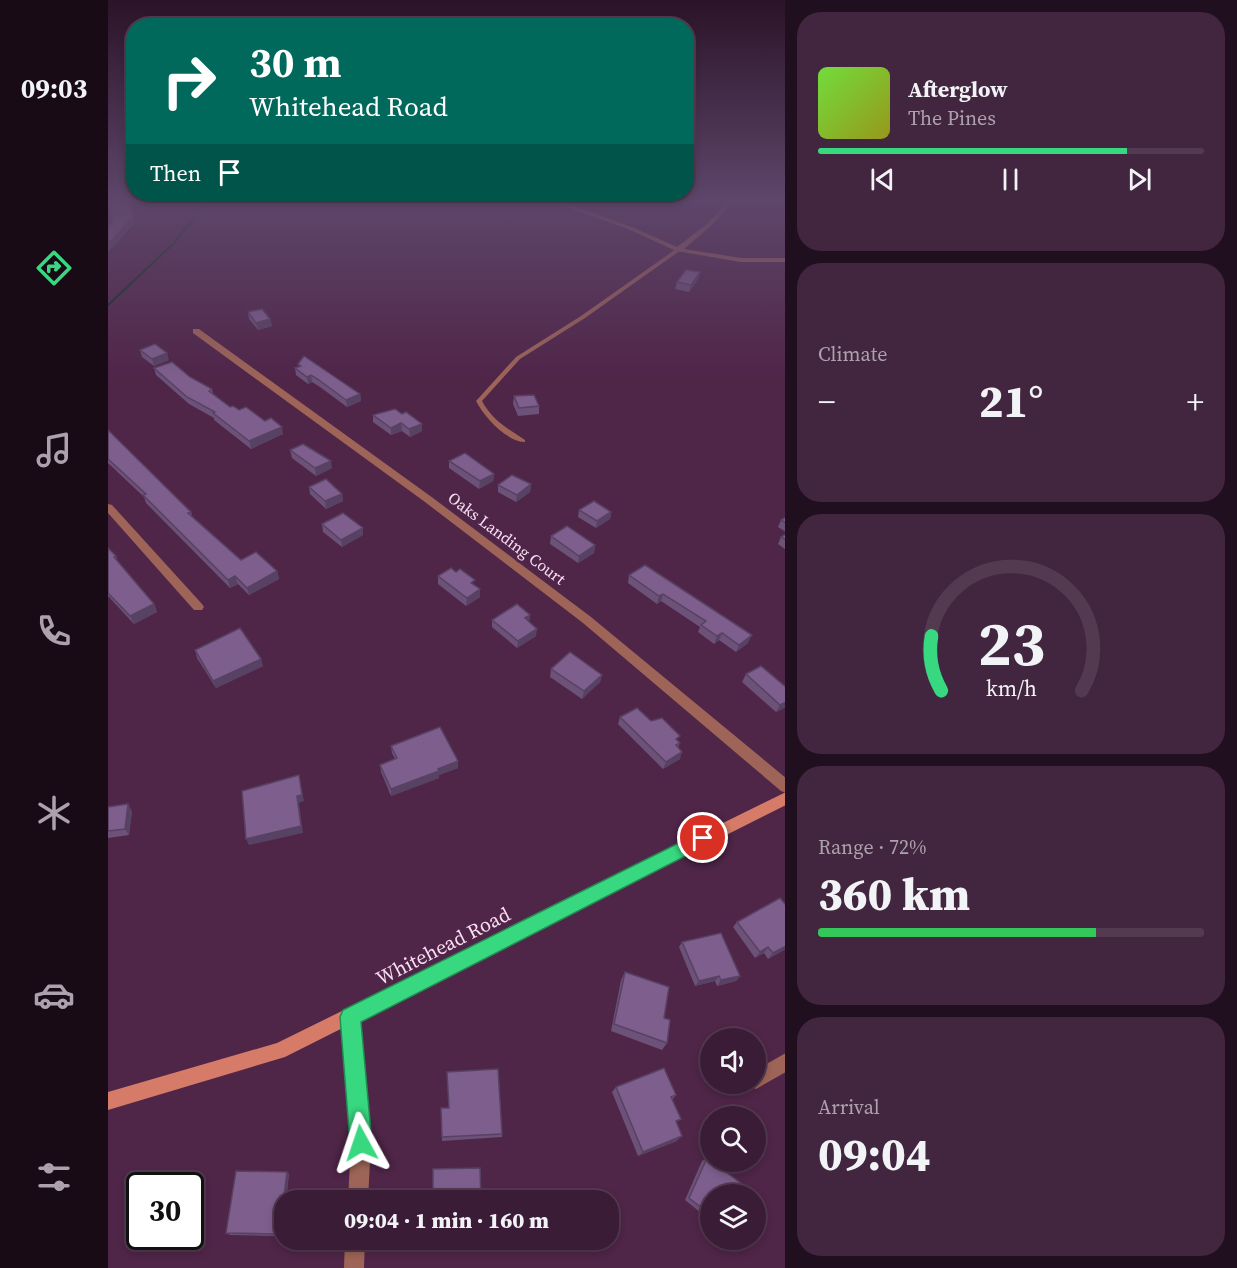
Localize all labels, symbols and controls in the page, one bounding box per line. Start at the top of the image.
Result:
text: 30 m [249,33,342,91]
icon: right [150,42,228,120]
text: 09:03 [21,70,87,107]
text: Afterglow [908,74,1008,104]
text: Whitehead Road [249,88,448,125]
text: The Pines [908,104,996,132]
icon: arrive [213,156,246,189]
text: Then [150,158,201,188]
icon: previous [866,163,899,196]
icon: pause [994,163,1027,196]
icon: next [1123,163,1156,196]
icon: directions [33,247,75,289]
text: Climate [818,340,887,368]
text: 21° [979,370,1043,432]
text: − [818,379,836,424]
text: + [1186,379,1204,424]
icon: music [33,429,75,471]
street label: Oaks Landing Court [444,487,571,590]
text: 23 [977,600,1045,686]
icon: phone [33,610,75,652]
text: km/h [985,674,1037,703]
icon: climate [33,792,75,834]
pin [677,812,728,863]
icon: arrive [686,821,719,854]
text: Range · 72% [818,833,927,861]
text: 360 km [818,863,970,925]
street label: Whitehead Road [371,900,516,992]
icon: car [33,974,75,1016]
map controls [700,1028,766,1250]
button: sound [700,1028,766,1094]
text: Arrival [818,1093,880,1121]
button: search [700,1106,766,1172]
position arrow [329,1111,393,1175]
text: 09:04 [818,1123,931,1185]
icon: filters [33,1156,75,1198]
speed limit sign: 30 [126,1172,204,1250]
button: layers [700,1184,766,1250]
text: 09:04 · 1 min · 160 m [344,1205,549,1235]

